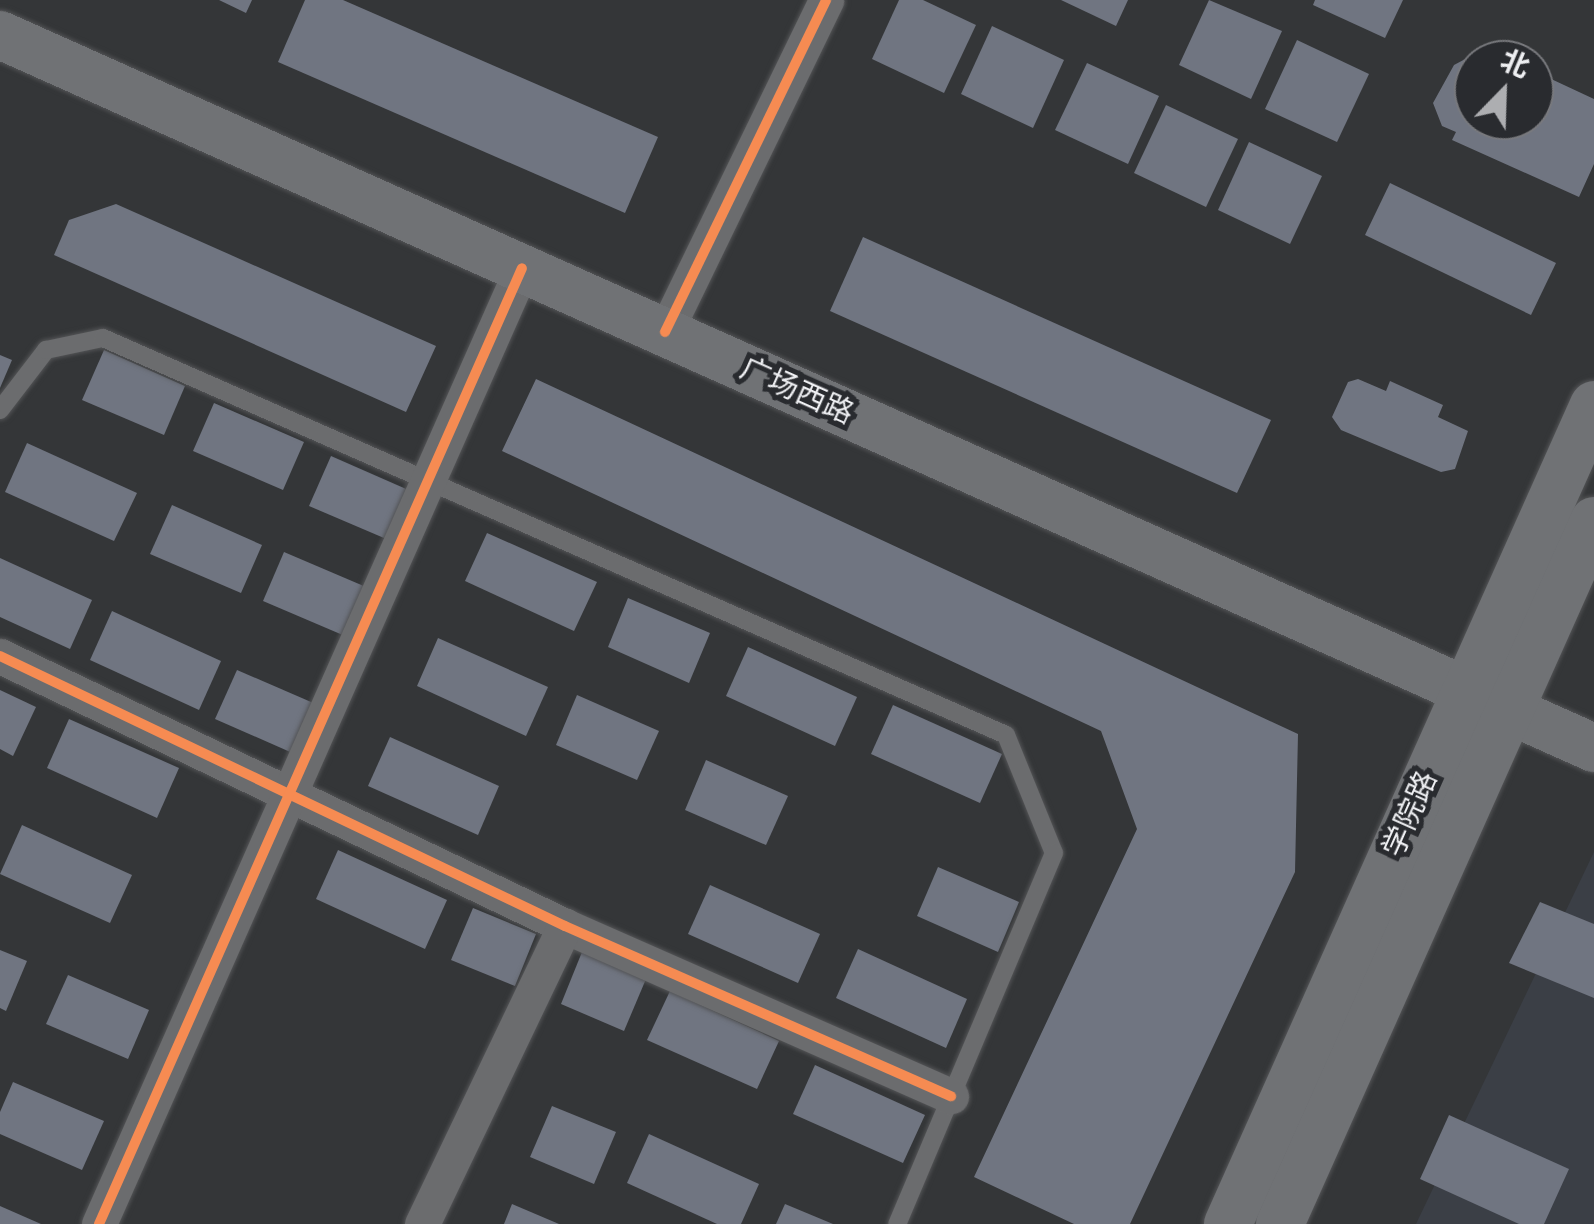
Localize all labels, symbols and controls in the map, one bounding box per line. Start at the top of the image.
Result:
north arrow [1454,40,1554,140]
text: 北 [1496,44,1534,84]
street label: 广场西路 [735,350,859,432]
street label: 学院路 [1375,766,1445,862]

